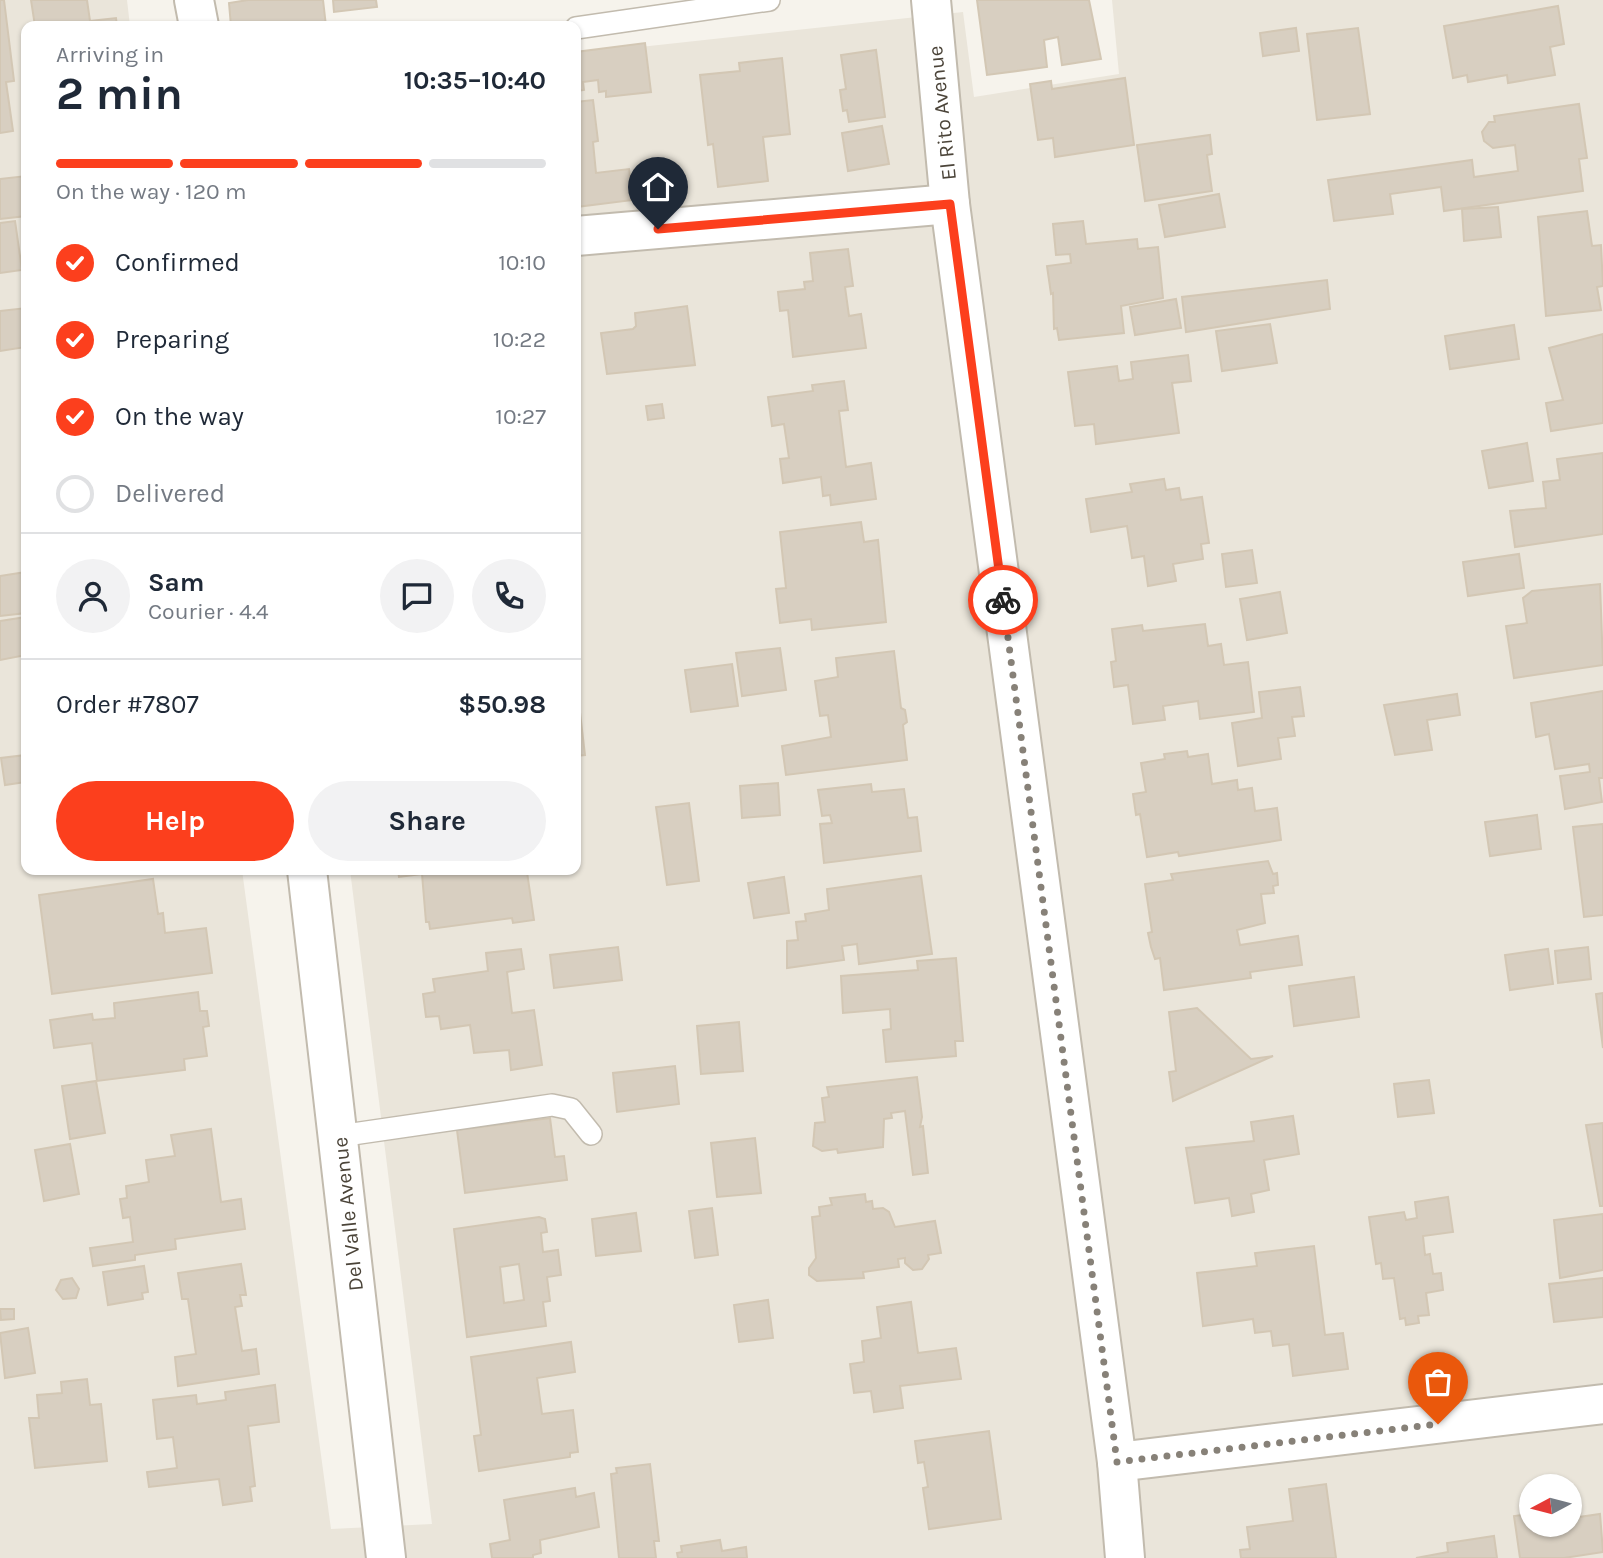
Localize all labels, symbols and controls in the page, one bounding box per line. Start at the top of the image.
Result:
text: Arriving in [56,41,164,68]
street label: El Rito Avenue [923,44,961,182]
text: 10:35–10:40 [404,65,546,96]
text: 2 min [56,67,183,121]
pin [628,157,688,229]
icon: home [639,168,677,206]
text: On the way · 120 m [56,178,247,205]
icon: check [56,244,94,282]
text: Confirmed [115,247,240,278]
text: 10:10 [498,249,546,276]
icon: check [56,321,94,359]
text: Preparing [115,324,229,355]
text: 10:22 [493,326,546,353]
icon: check [56,398,94,436]
text: On the way [115,401,244,432]
text: 10:27 [495,403,546,430]
text: Delivered [115,478,225,509]
button: person [56,559,130,633]
button: chat [380,559,454,633]
button: phone [472,559,546,633]
courier [968,565,1038,635]
text: Sam [148,567,204,598]
icon: bike [984,581,1022,619]
text: Courier · 4.4 [148,598,269,625]
text: Order #7807 [56,689,199,720]
text: $50.98 [458,689,546,720]
button: Help [56,781,294,861]
button: Share [308,781,546,861]
street label: Del Valle Avenue [328,1136,368,1292]
pin [1408,1352,1468,1424]
icon: bag [1419,1363,1457,1401]
north arrow [1519,1474,1582,1536]
map controls [1519,1474,1582,1537]

